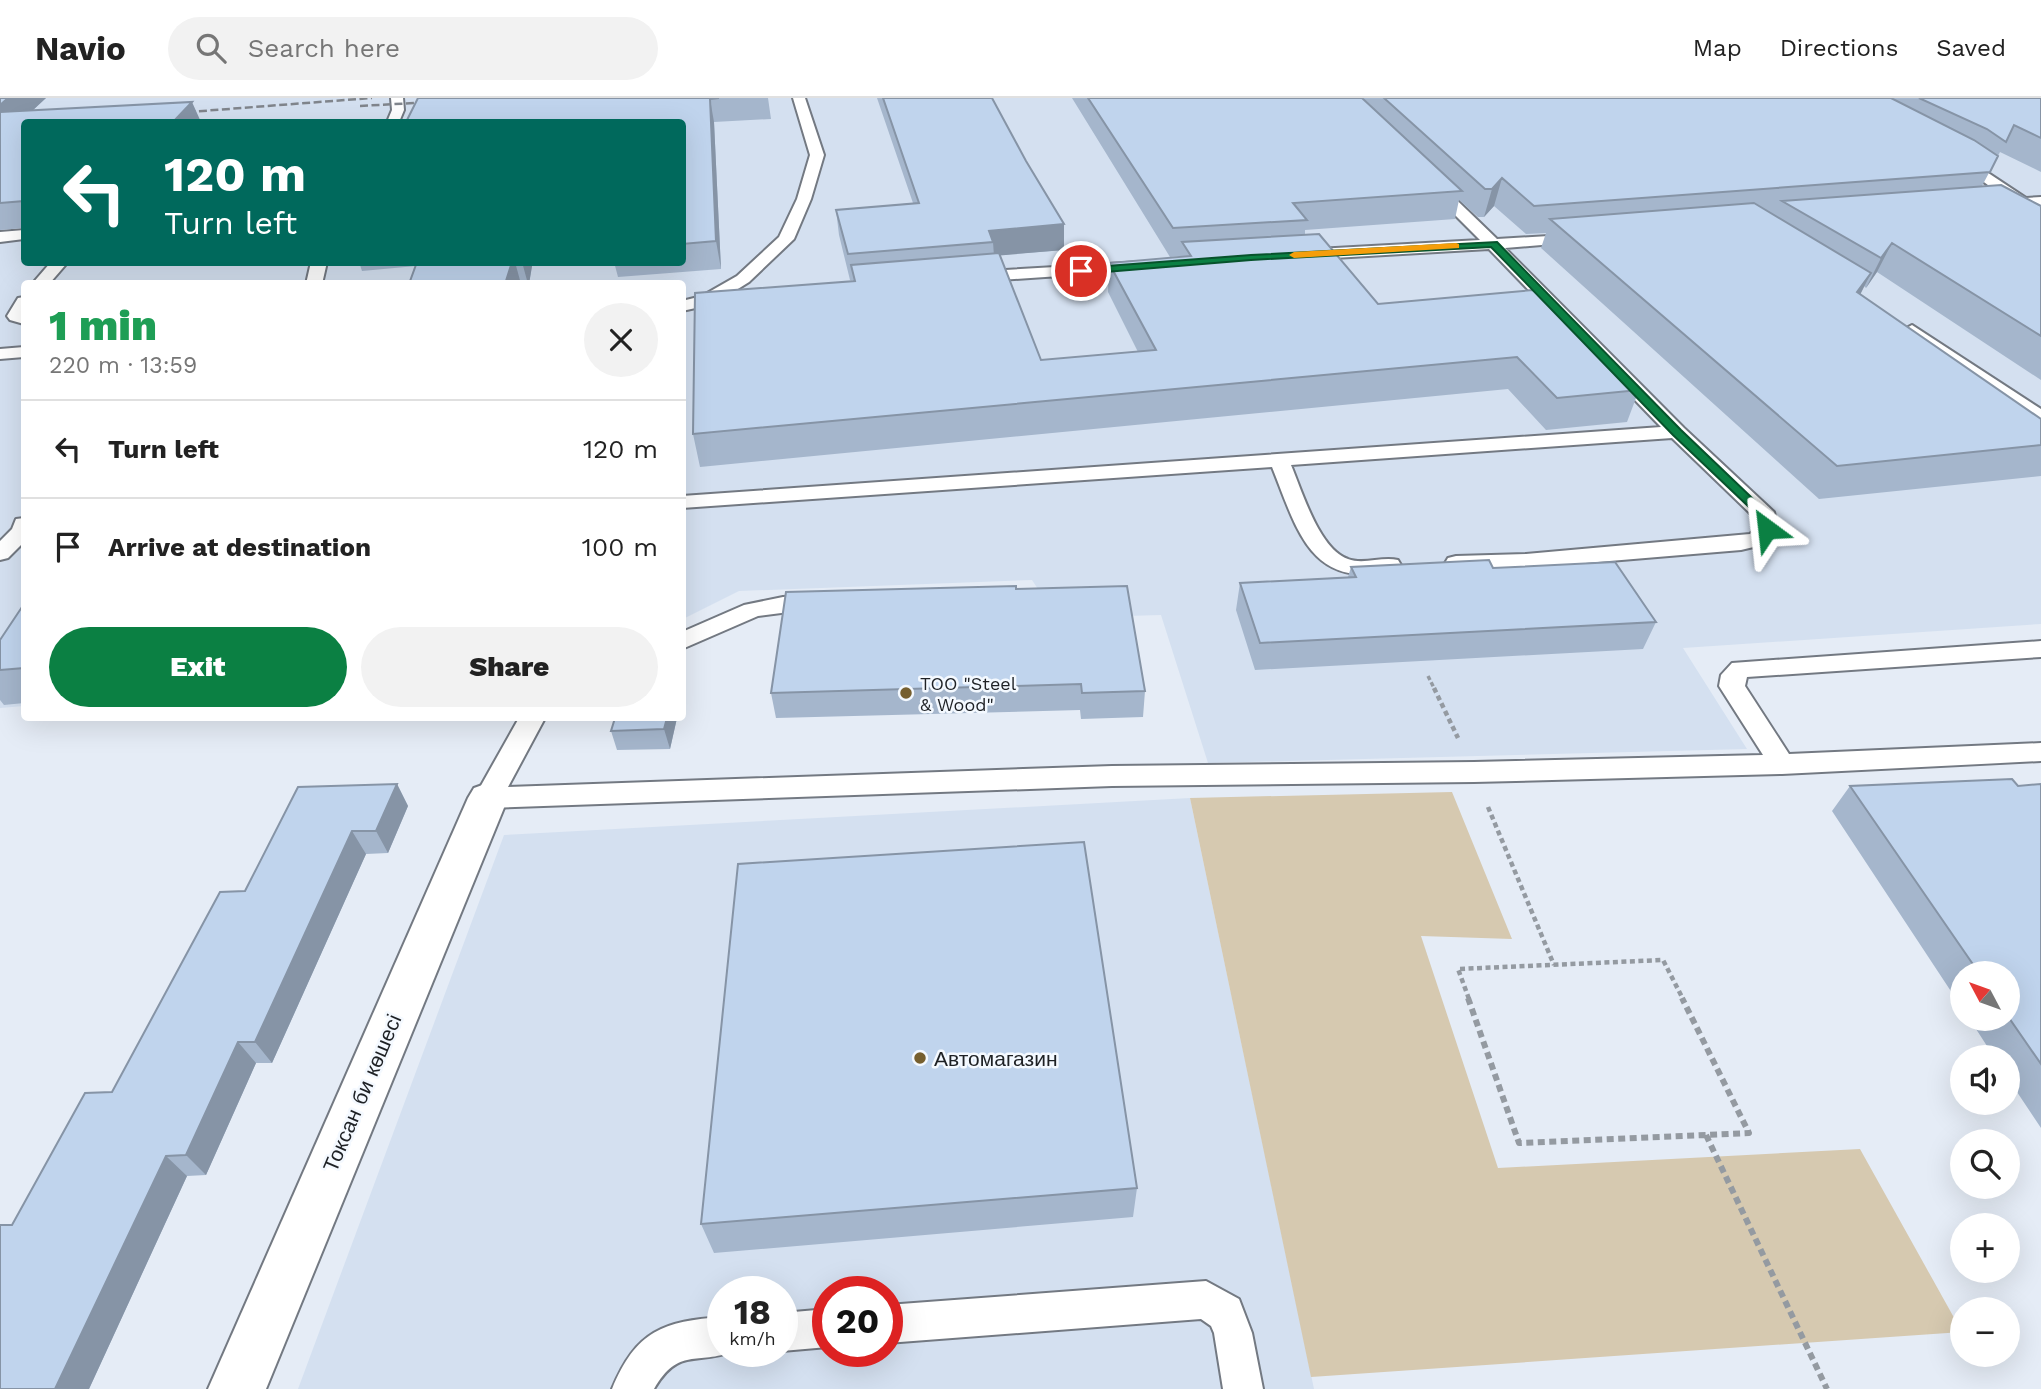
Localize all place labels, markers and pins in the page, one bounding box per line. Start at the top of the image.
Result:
pin [1051,241,1111,301]
place label: TOO "Steel & Wood" [920,673,1017,715]
marker: TOO "Steel & Wood" [898,685,914,701]
place label: Автомагазин [934,1046,1057,1071]
marker: Автомагазин [912,1050,928,1066]

